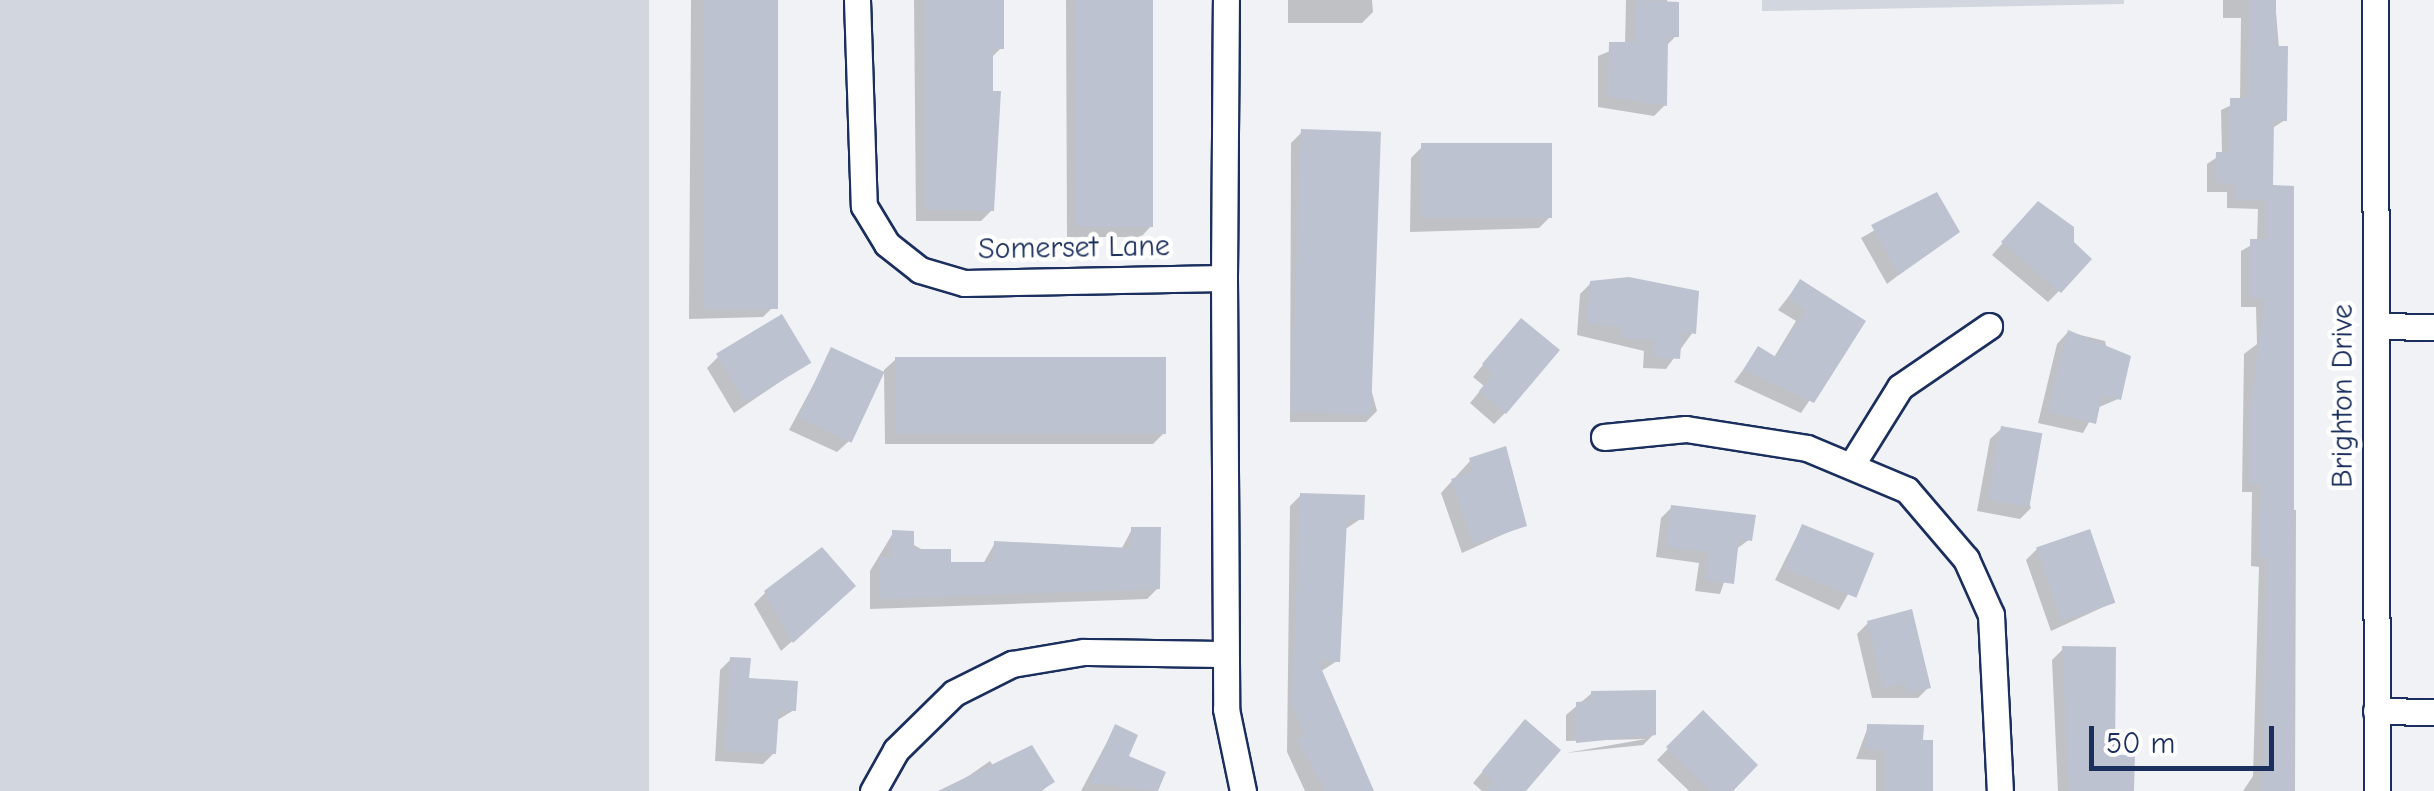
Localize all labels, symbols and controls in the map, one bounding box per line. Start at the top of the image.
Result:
street label: Somerset Lane [978,228,1170,268]
street label: Brighton Drive [2325,304,2361,488]
scale bar [2094,706,2279,768]
text: 50 m [2106,726,2175,761]

